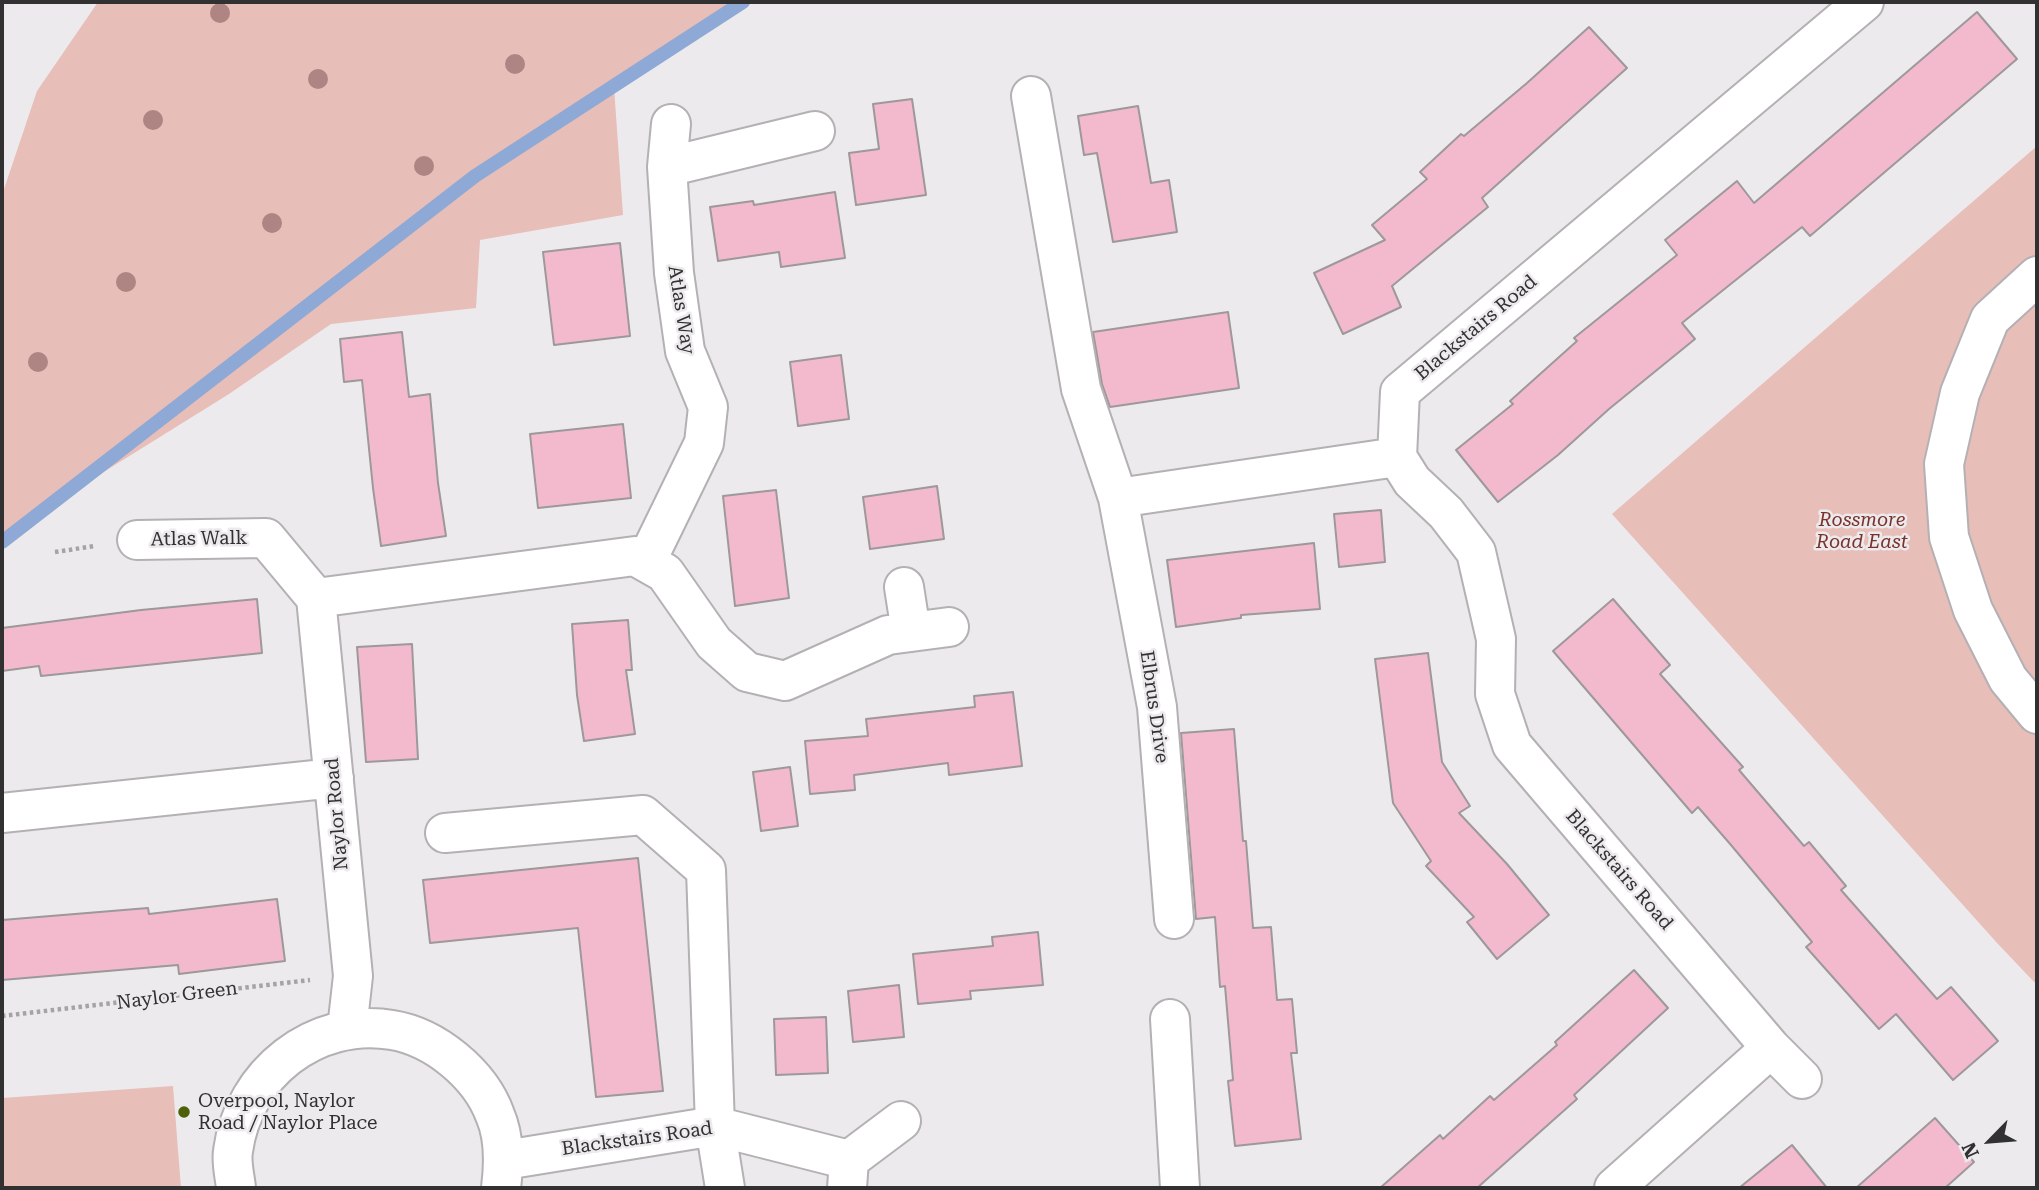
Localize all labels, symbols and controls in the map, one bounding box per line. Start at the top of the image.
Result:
street label: Atlas Way [663,264,699,356]
street label: Blackstairs Road [1411,270,1541,386]
park label: Rossmore Road East [1816,509,1908,553]
street label: Atlas Walk [150,527,248,551]
street label: Elbrus Drive [1135,649,1173,765]
street label: Naylor Road [321,757,353,871]
street label: Blackstairs Road [1561,805,1677,935]
street label: Naylor Green [115,977,239,1015]
place label: Overpool, Naylor Road / Naylor Place [198,1090,378,1134]
marker: Overpool, Naylor Road / Naylor Place [176,1104,192,1120]
north arrow [1955,1106,2025,1176]
street label: Blackstairs Road [560,1117,714,1161]
text: N [1957,1139,1984,1162]

